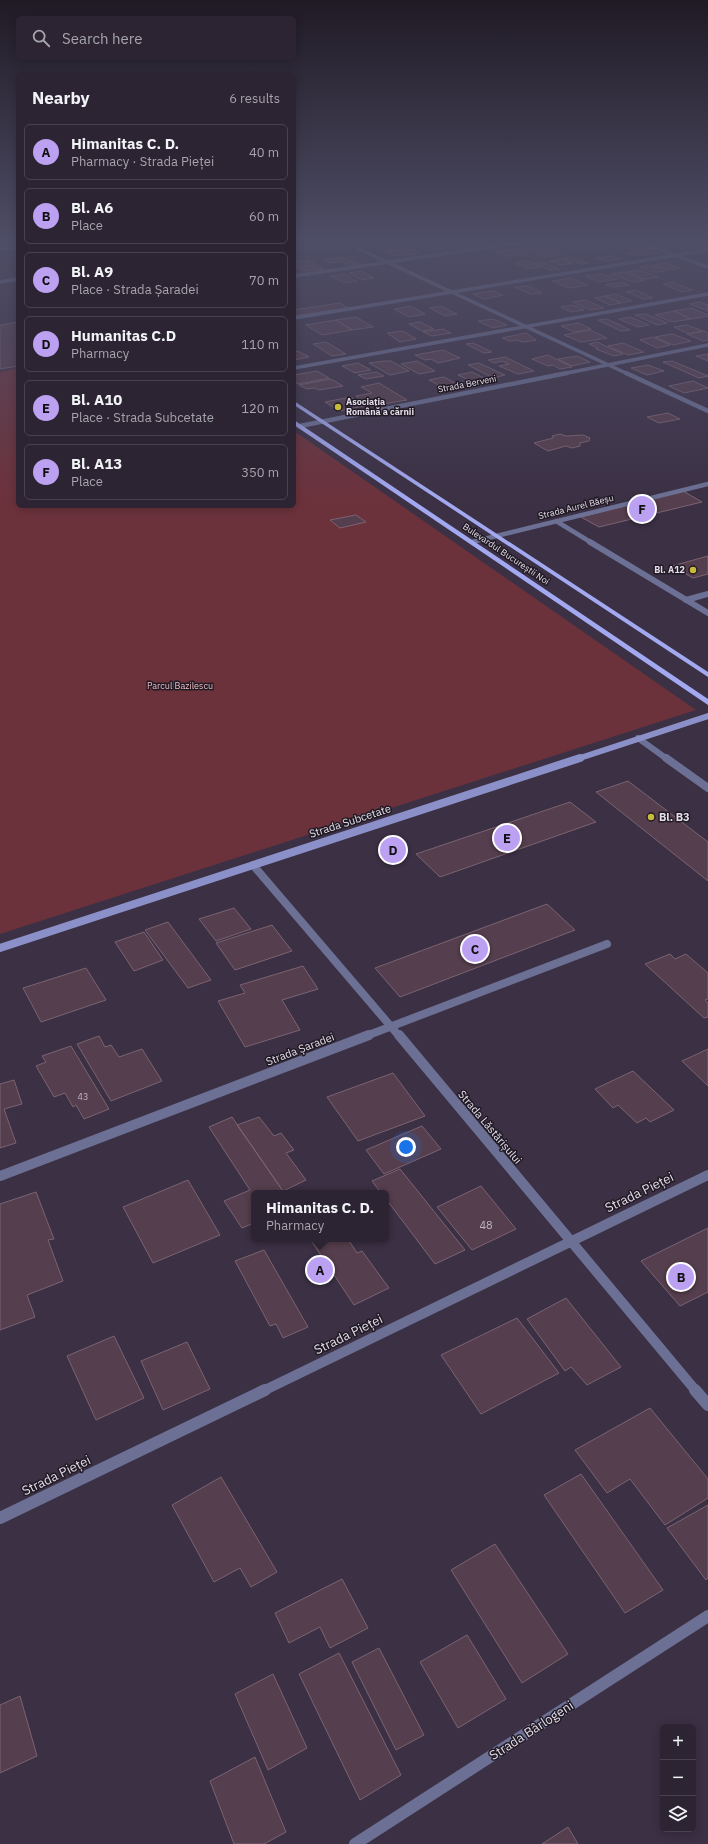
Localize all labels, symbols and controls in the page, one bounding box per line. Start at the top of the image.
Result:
search box [16,16,296,60]
icon: search [30,27,52,49]
text: Search here [62,29,142,48]
text: Nearby [32,87,90,109]
text: 6 results [229,90,280,107]
text: Himanitas C. D. [71,134,179,153]
text: A [42,144,50,161]
text: 40 m [249,144,279,161]
text: Pharmacy · Strada Pieței [71,153,214,170]
text: Bl. A6 [71,198,113,217]
text: B [42,208,50,225]
text: 60 m [249,208,279,225]
text: Place [71,217,103,234]
text: Bl. A9 [71,262,113,281]
text: C [42,272,50,289]
text: 70 m [249,272,279,289]
text: Place · Strada Șaradei [71,281,199,298]
text: Humanitas C.D [71,326,176,345]
text: D [41,336,51,353]
text: 110 m [241,336,279,353]
text: Pharmacy [71,345,129,362]
street label: Strada Berveni [437,372,497,395]
text: Bl. A10 [71,390,122,409]
place label: Asociația Română a cărnii [346,396,414,417]
text: E [42,400,50,417]
text: 120 m [241,400,279,417]
marker: Asociația Română a cărnii [333,402,343,412]
text: Place · Strada Subcetate [71,409,214,426]
text: Bl. A13 [71,454,122,473]
text: F [42,464,50,481]
text: 350 m [241,464,279,481]
text: Place [71,473,103,490]
street label: Strada Aurel Băeșu [537,492,615,521]
pin: F [629,494,655,524]
street label: Bulevardul Bucureștii Noi [461,520,552,587]
place label: Bl. A12 [654,564,685,575]
marker: Bl. A12 [688,565,698,575]
park label: Parcul Bazilescu [147,680,213,691]
street label: Strada Subcetate [307,801,393,841]
place label: Bl. B3 [659,810,690,824]
marker: Bl. B3 [646,812,656,822]
pin: E [494,823,520,853]
pin: D [380,835,406,865]
pin: C [462,934,488,964]
street label: Strada Șaradei [264,1030,336,1068]
street label: Strada Lăstărișului [455,1087,525,1167]
house number: 43 [78,1091,88,1102]
your location [396,1137,416,1157]
street label: Strada Pieței [602,1168,676,1216]
popup [251,1190,389,1242]
text: Himanitas C. D. [266,1198,374,1217]
text: Pharmacy [266,1217,324,1234]
house number: 48 [479,1218,493,1232]
pin: A [307,1255,333,1285]
pin: B [668,1262,694,1292]
street label: Strada Pieței [311,1310,385,1358]
street label: Strada Pieței [19,1451,93,1499]
street label: Strada Bârlogeni [486,1697,577,1764]
map controls [660,1724,696,1832]
button: + [660,1724,696,1760]
button: − [660,1760,696,1796]
button: layers [660,1796,696,1832]

